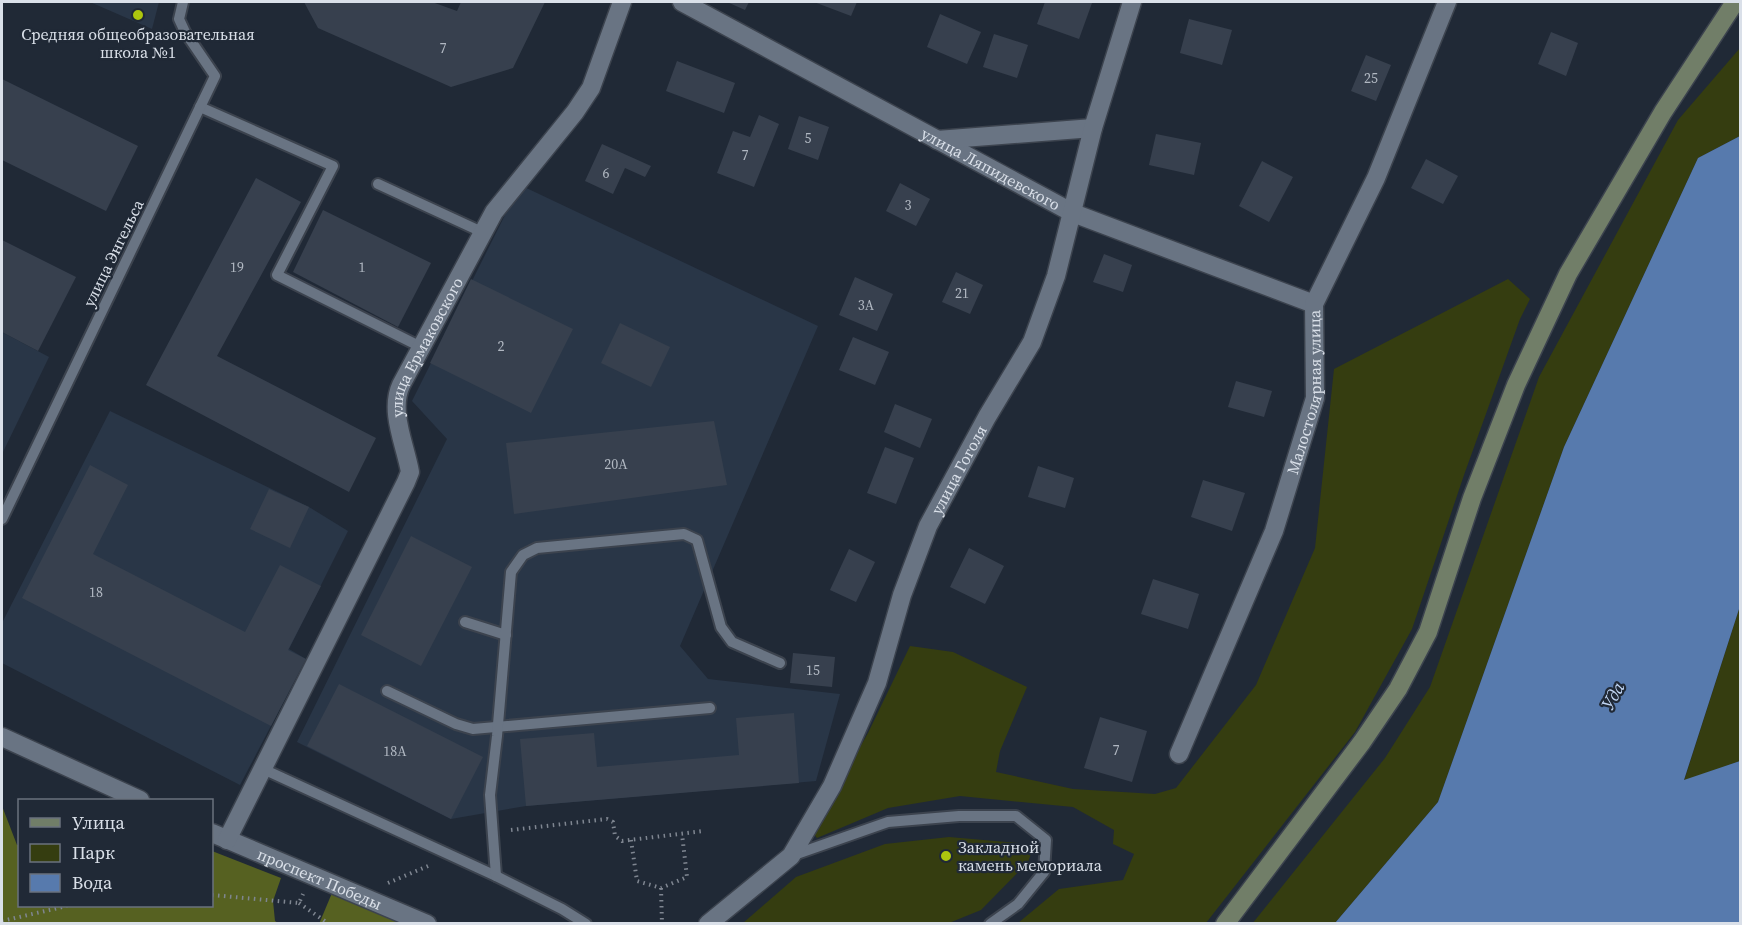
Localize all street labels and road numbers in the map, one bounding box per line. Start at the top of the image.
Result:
street label: улица Ляпидевского [917,122,1065,215]
street label: улица Энгельса [77,195,149,310]
street label: улица Ермаковского [386,273,468,419]
street label: Малостолярная улица [1281,309,1326,477]
street label: улица Гоголя [925,421,992,518]
street label: проспект Победы [254,843,385,915]

